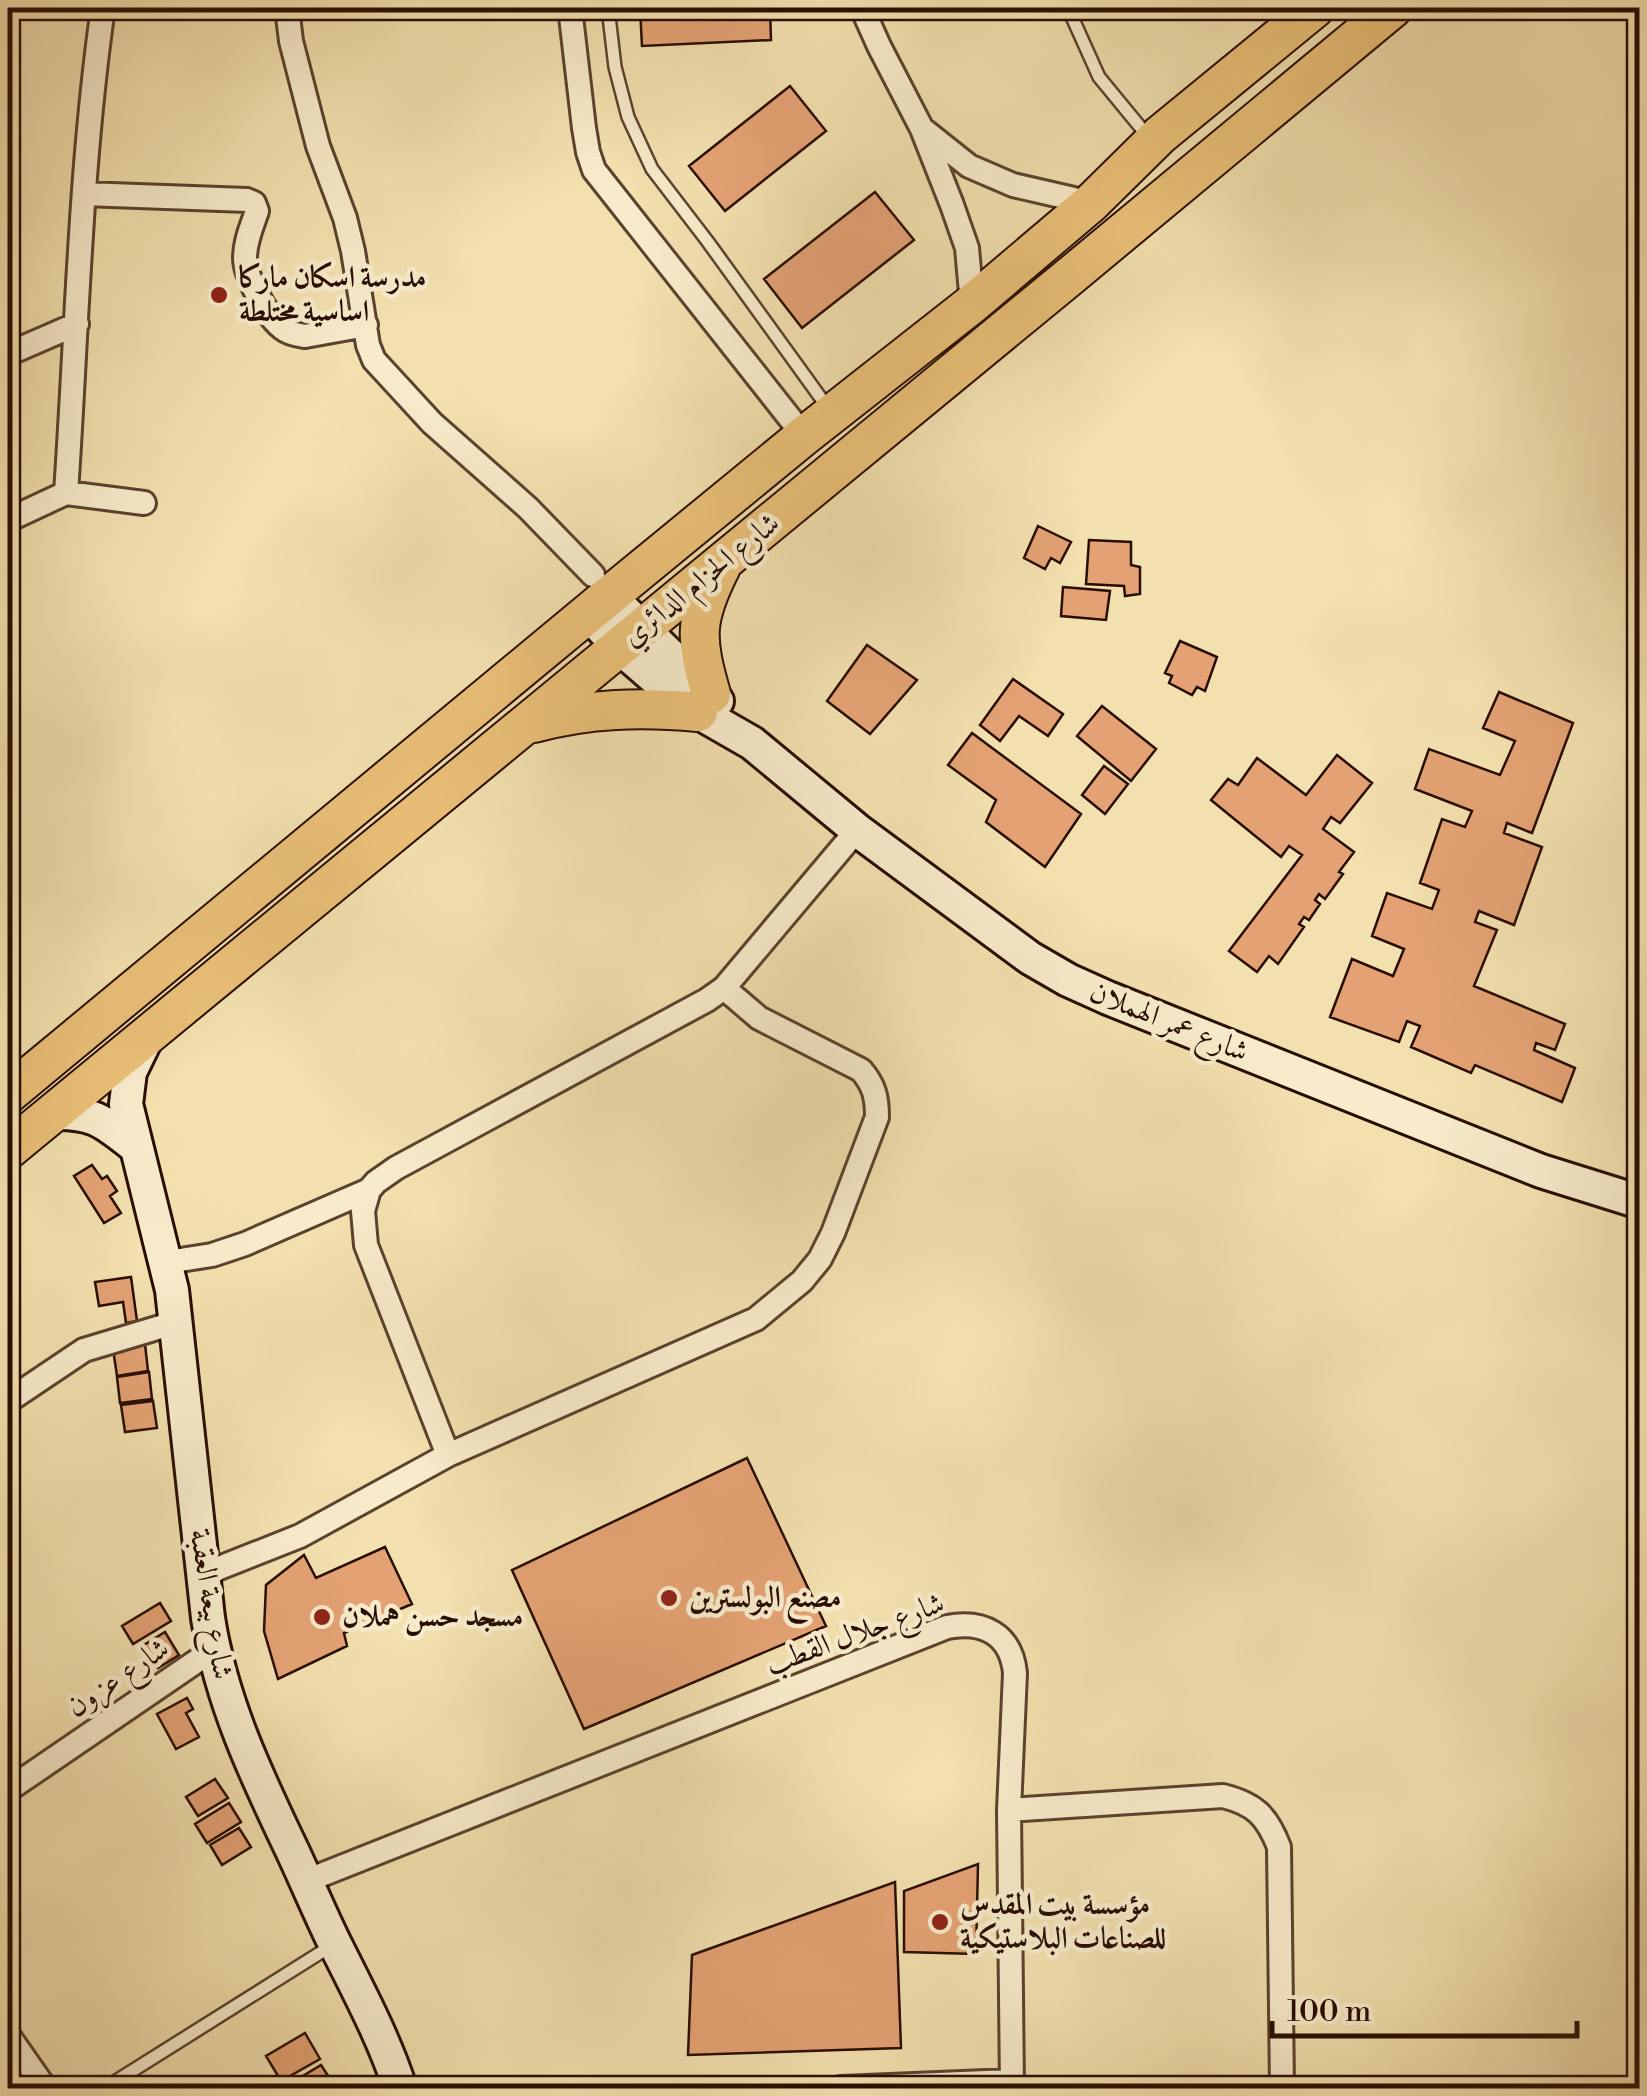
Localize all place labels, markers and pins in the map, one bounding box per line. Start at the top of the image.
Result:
place label: مدرسة اسكان ماركا اساسية مختلطة [239,259,426,331]
marker: مدرسة اسكان ماركا اساسية مختلطة [208,284,230,306]
place label: مصنع البولسترين [689,1579,841,1624]
marker: مصنع البولسترين [658,1587,680,1609]
place label: مسجد حسن هملان [342,1598,524,1636]
marker: مسجد حسن هملان [311,1606,333,1628]
place label: مؤسسة بيت المقدس للصناعات البلاستيكية [960,1886,1166,1958]
marker: مؤسسة بيت المقدس للصناعات البلاستيكية [929,1911,951,1933]

